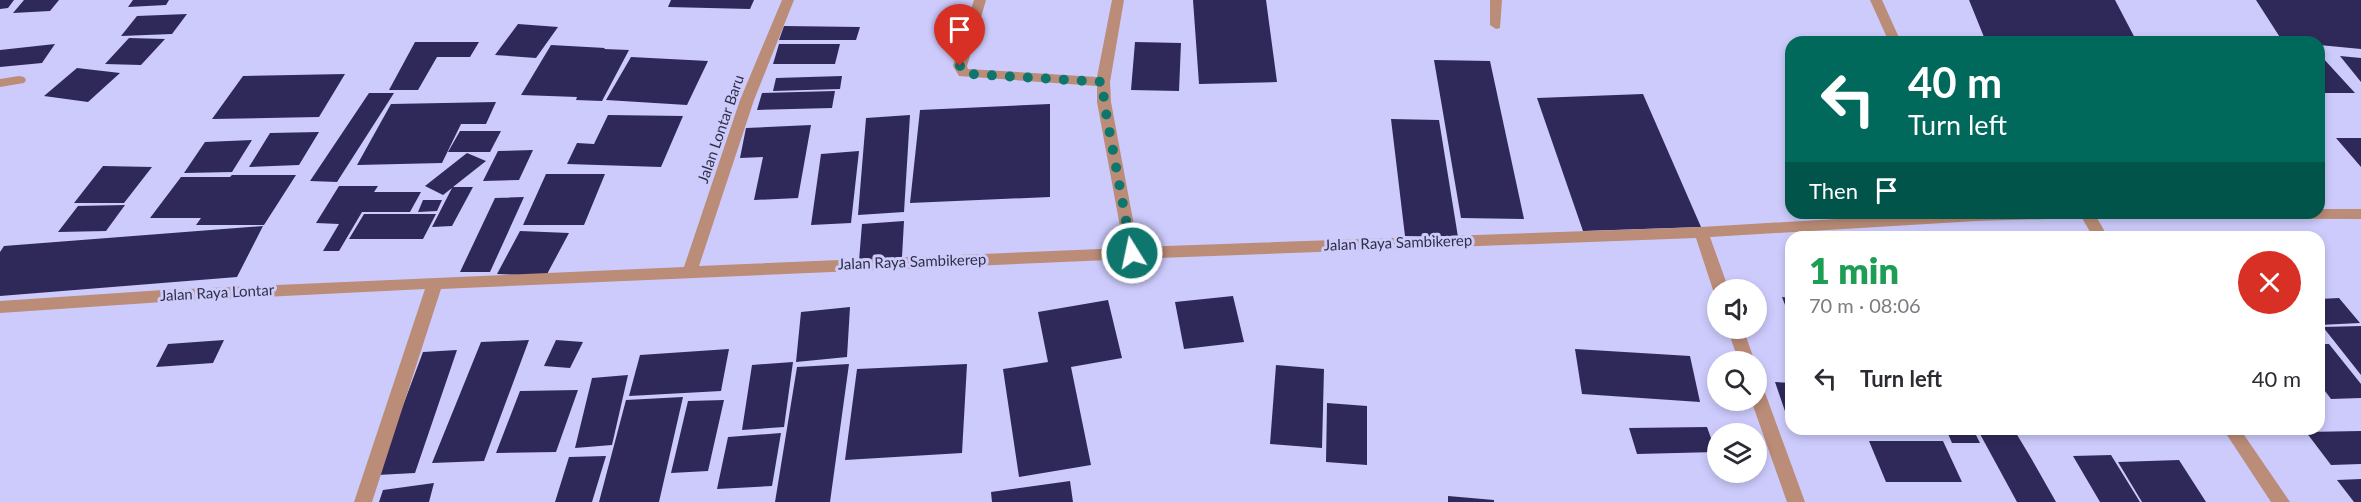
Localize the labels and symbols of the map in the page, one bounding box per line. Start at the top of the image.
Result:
pin [934,4,985,66]
street label: Jalan Lontar Baru [693,72,747,185]
position arrow [1100,221,1164,285]
street label: Jalan Raya Sambikerep [1323,230,1473,254]
street label: Jalan Raya Sambikerep [837,249,987,273]
street label: Jalan Raya Lontar [159,280,275,304]

